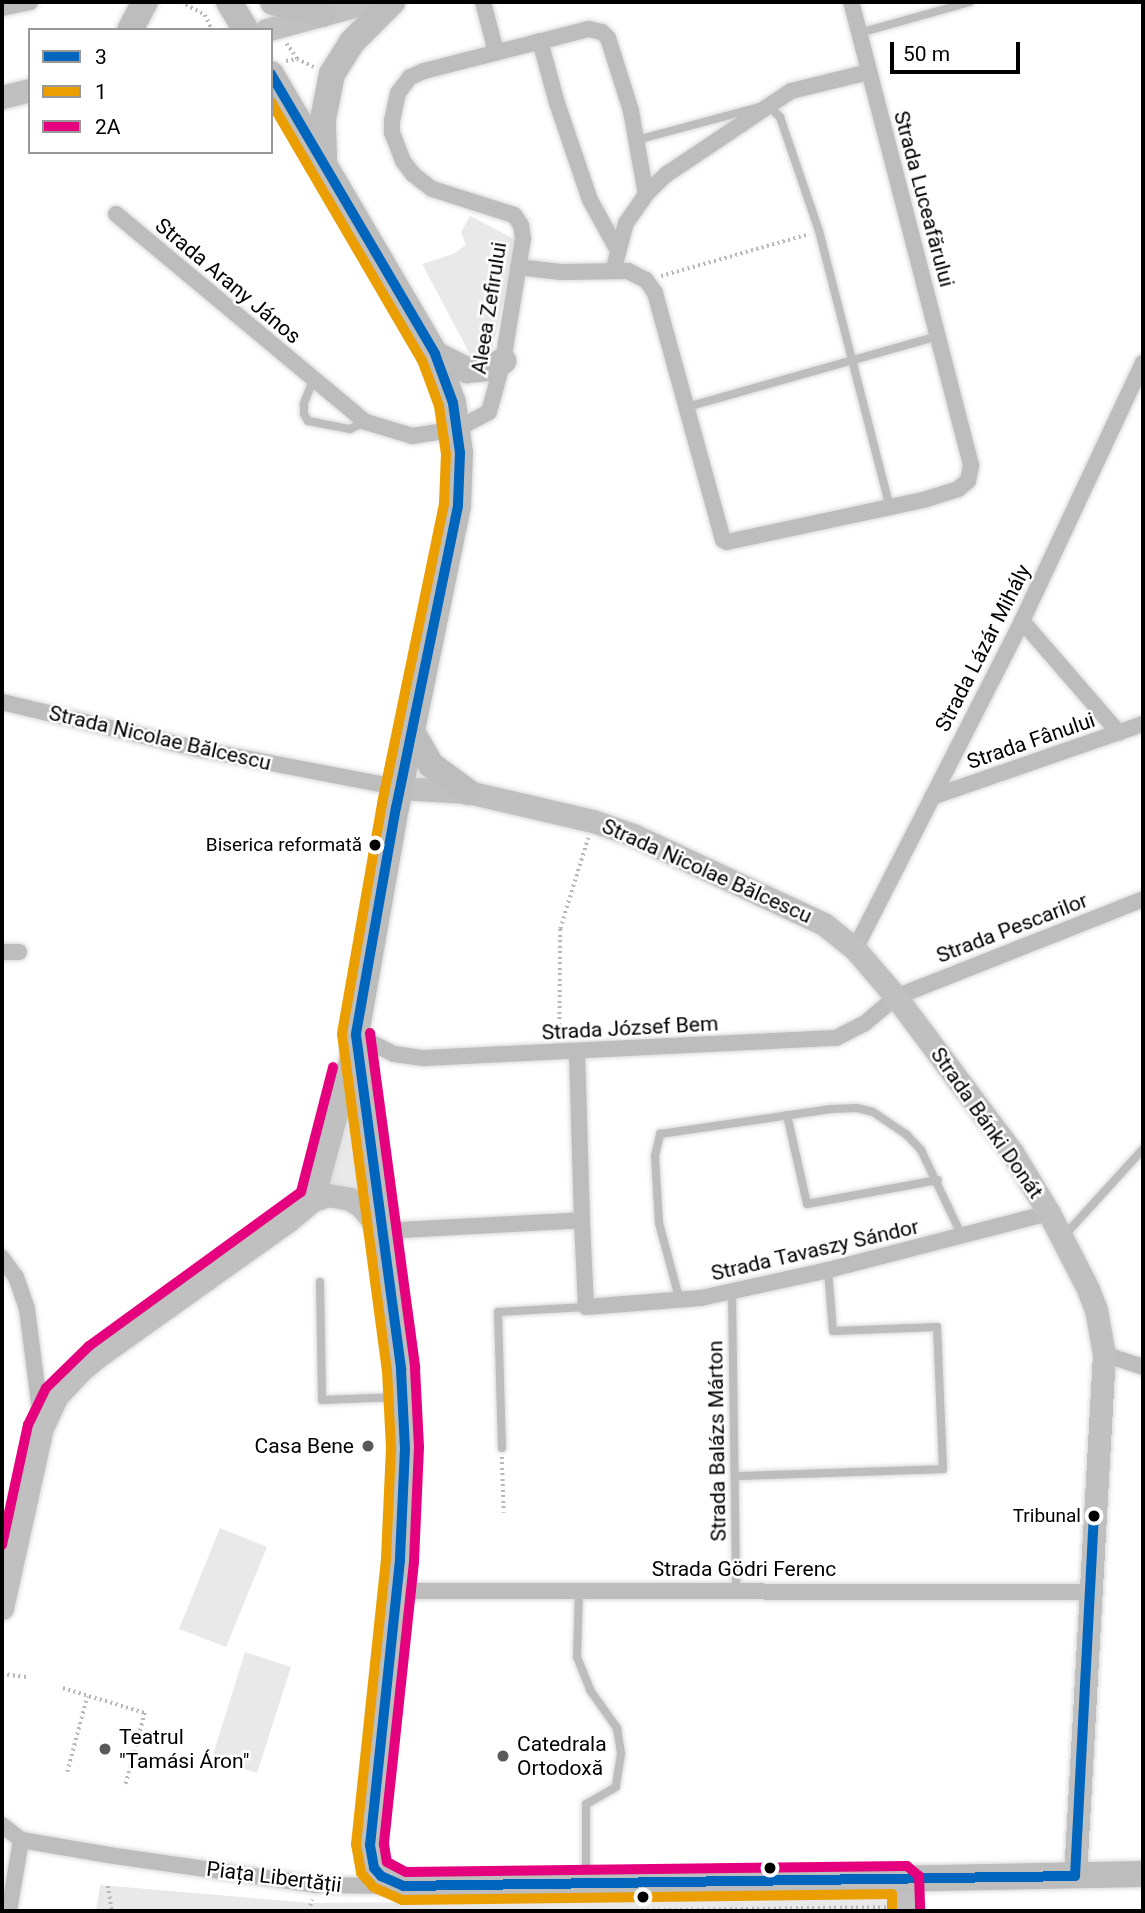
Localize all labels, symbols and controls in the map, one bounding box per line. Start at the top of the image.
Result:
legend [28,28,273,154]
scale bar [893,28,1023,72]
text: 50 m [903,42,950,66]
text: 3 [95,45,107,69]
text: 1 [95,80,107,104]
street label: Strada Luceafărului [888,108,960,290]
text: 2A [95,115,121,139]
street label: Strada Arany János [150,213,306,349]
street label: Aleea Zefirului [466,240,512,376]
street label: Strada Lázár Mihály [930,560,1036,736]
street label: Strada Nicolae Bălcescu [47,700,273,776]
street label: Strada Fânului [964,707,1098,775]
street label: Strada Nicolae Bălcescu [598,813,816,929]
place label: Biserica reformată [206,834,362,856]
marker: Biserica reformată [368,838,382,852]
street label: Strada Pescarilor [933,888,1091,968]
street label: Strada József Bem [541,1011,719,1045]
street label: Strada Bánki Donát [925,1043,1049,1203]
street label: Strada Tavaszy Sándor [708,1214,922,1286]
street label: Strada Balázs Márton [703,1340,731,1542]
place label: Casa Bene [254,1433,354,1459]
marker: Casa Bene [360,1438,376,1454]
place label: Tribunal [1013,1505,1081,1527]
marker: Tribunal [1087,1509,1101,1523]
street label: Strada Gödri Ferenc [652,1556,836,1582]
place label: Teatrul "Tamási Áron" [119,1724,249,1774]
place label: Catedrala Ortodoxă [517,1731,607,1781]
marker: Teatrul "Tamási Áron" [97,1741,113,1757]
marker: Catedrala Ortodoxă [495,1748,511,1764]
street label: Piața Libertății [205,1856,343,1898]
unlabelled marker [763,1861,777,1875]
unlabelled marker [636,1890,650,1904]

